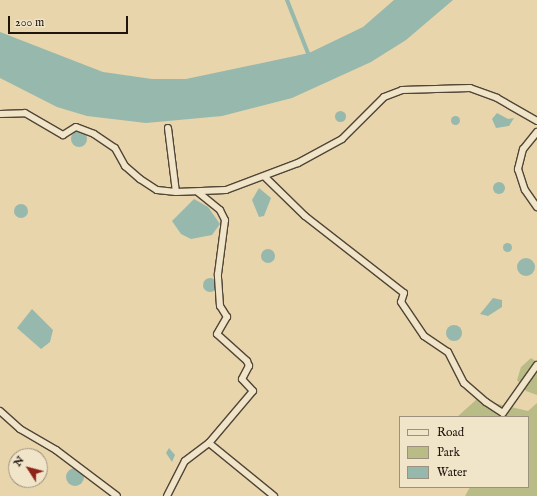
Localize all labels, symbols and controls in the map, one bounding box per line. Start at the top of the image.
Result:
scale bar [10,8,130,34]
text: 200 m [15,15,44,30]
legend [399,416,529,488]
text: Road [437,425,464,440]
text: Park [437,445,460,460]
north arrow [8,448,48,488]
text: N [11,454,28,470]
text: Water [437,465,467,480]

